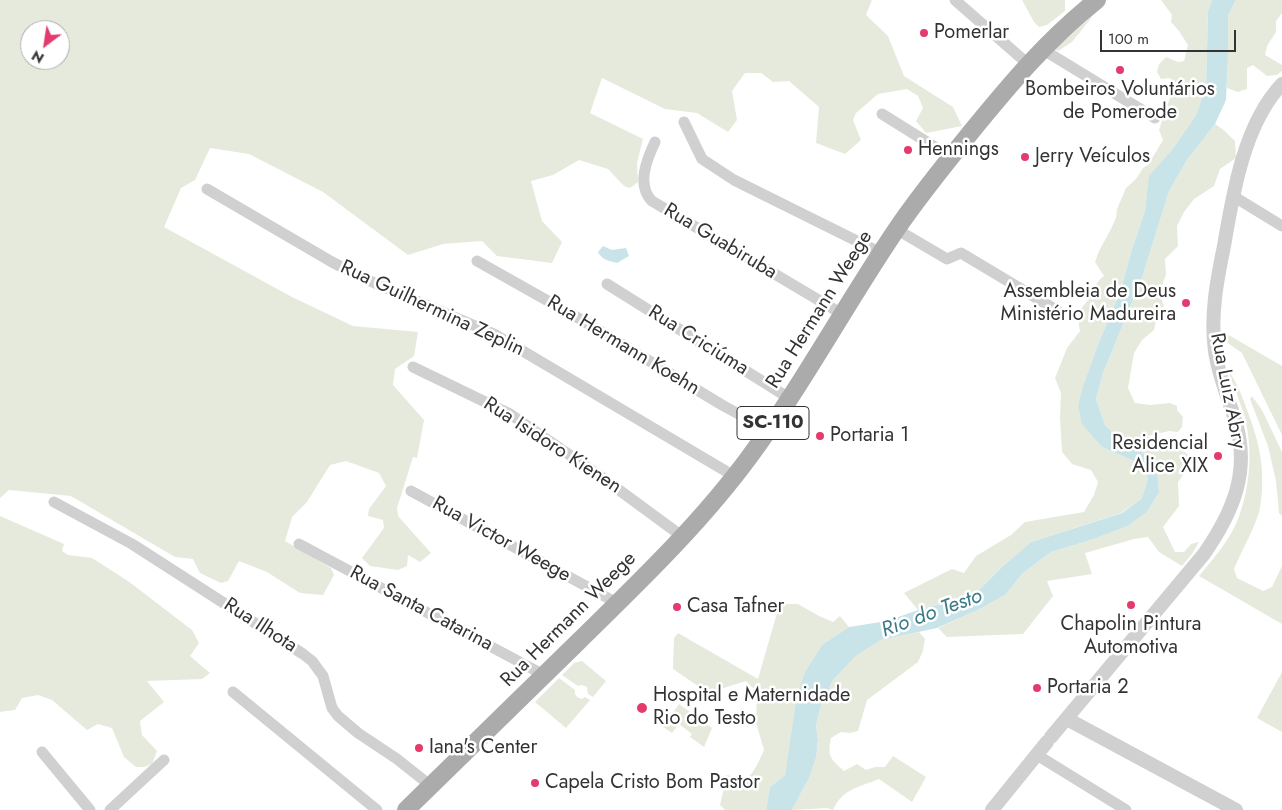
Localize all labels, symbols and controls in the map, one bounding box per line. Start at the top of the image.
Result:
north arrow [20,20,70,70]
scale bar [1102,20,1238,52]
place label: Pomerlar [934,21,1009,45]
marker: Pomerlar [918,27,930,39]
text: 100 m [1108,28,1149,50]
text: N [28,46,48,68]
marker: Bombeiros Voluntários de Pomerode [1114,64,1126,76]
place label: Bombeiros Voluntários de Pomerode [1025,78,1215,125]
place label: Hennings [918,138,999,162]
marker: Hennings [902,144,914,156]
place label: Jerry Veículos [1035,145,1150,169]
marker: Jerry Veículos [1019,151,1031,163]
street label: Rua Guabiruba [659,199,781,285]
street label: Rua Hermann Weege [762,227,878,393]
street label: Rua Guilhermina Zeplin [336,256,528,362]
place label: Assembleia de Deus Ministério Madureira [1001,280,1176,327]
street label: Rua Hermann Koehn [542,291,704,401]
marker: Assembleia de Deus Ministério Madureira [1180,297,1192,309]
street label: Rua Criciúma [643,301,753,381]
street label: Rua Luiz Abry [1204,331,1250,451]
street label: Rua Isidoro Kienen [479,393,625,499]
road number: SC-110 [737,406,809,439]
place label: Portaria 1 [830,424,909,448]
marker: Portaria 1 [814,430,826,442]
place label: Residencial Alice XIX [1112,432,1208,479]
marker: Residencial Alice XIX [1212,450,1224,462]
street label: Rua Victor Weege [428,492,574,588]
street label: Rua Hermann Weege [496,547,642,693]
street label: Rua Santa Catarina [345,561,497,657]
water label: Rio do Testo [878,584,986,644]
street label: Rua Ilhota [219,593,301,659]
place label: Casa Tafner [687,595,784,619]
marker: Chapolin Pintura Automotiva [1125,599,1137,611]
marker: Casa Tafner [671,601,683,613]
place label: Chapolin Pintura Automotiva [1061,613,1201,660]
place label: Portaria 2 [1047,676,1129,700]
marker: Portaria 2 [1031,682,1043,694]
place label: Hospital e Maternidade Rio do Testo [653,684,850,731]
marker: Hospital e Maternidade Rio do Testo [635,701,649,715]
place label: Iana's Center [429,736,537,760]
marker: Iana's Center [413,742,425,754]
place label: Capela Cristo Bom Pastor [545,771,760,795]
marker: Capela Cristo Bom Pastor [529,777,541,789]

